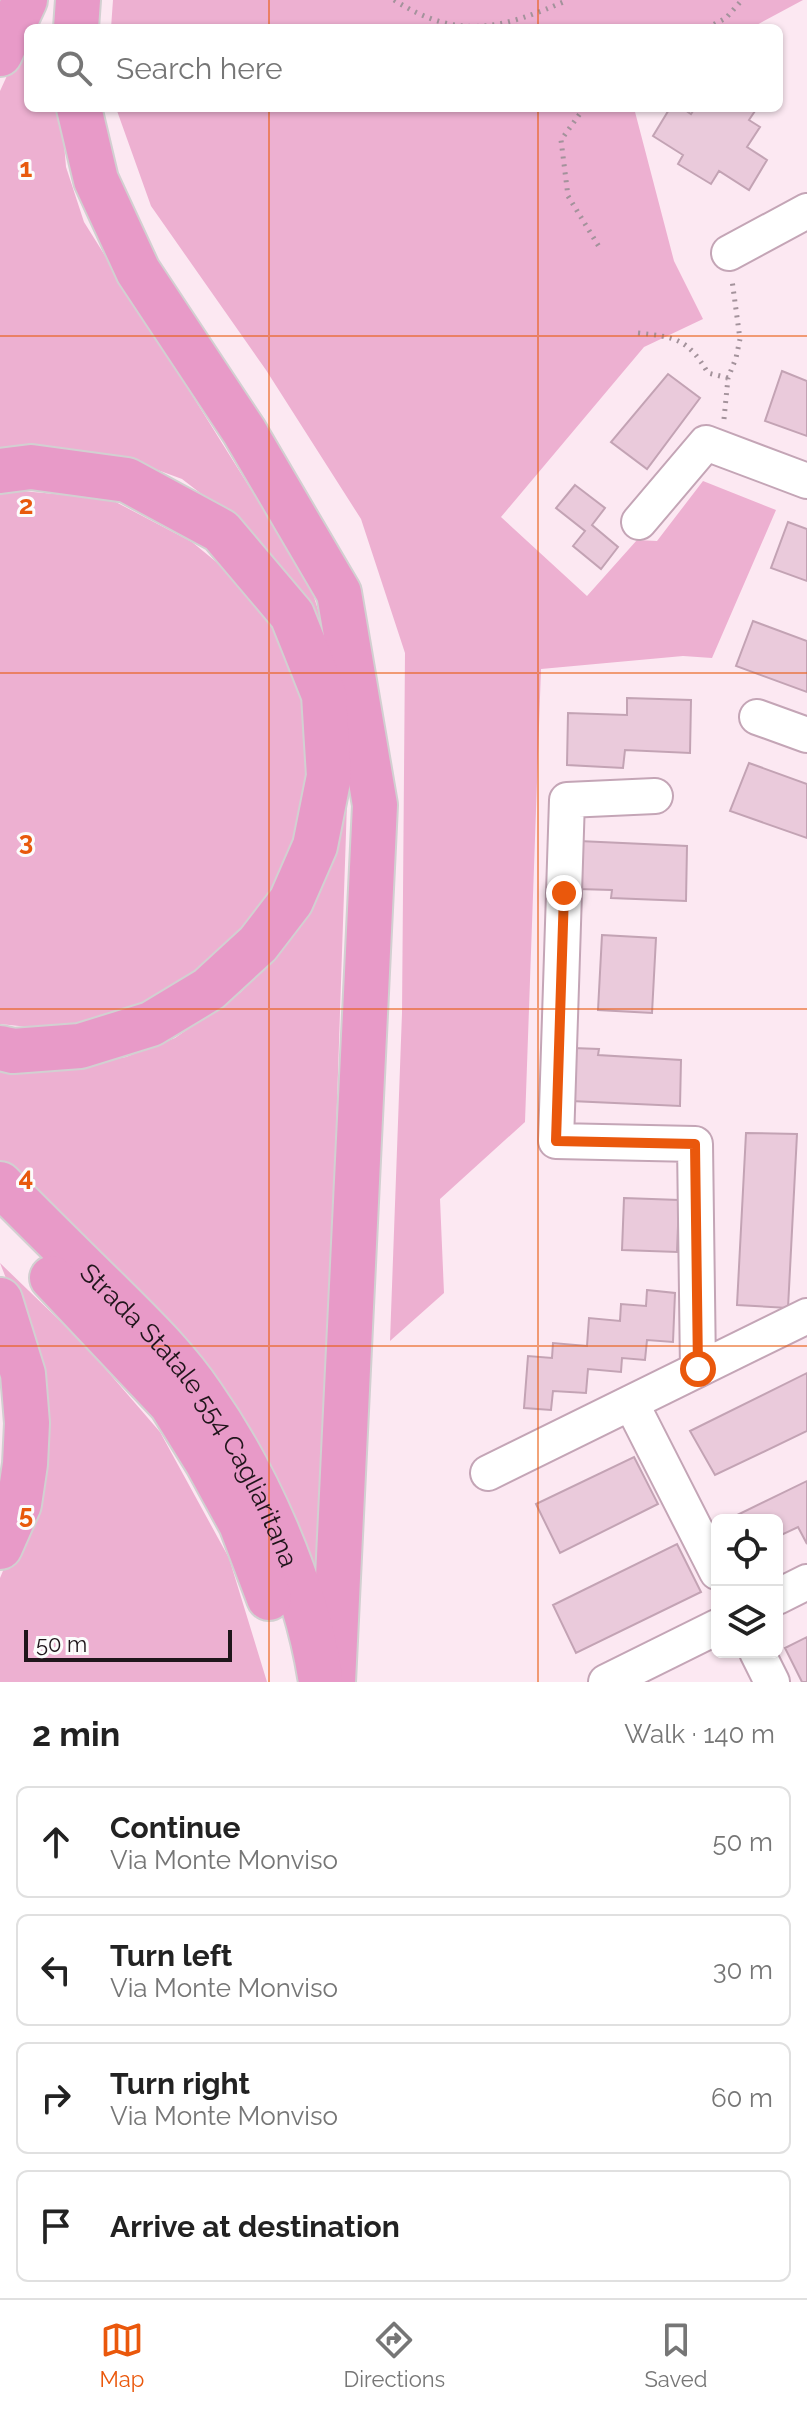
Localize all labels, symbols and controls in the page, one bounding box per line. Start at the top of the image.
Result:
search box [24,24,783,112]
icon: search [52,46,96,90]
text: Search here [116,51,283,86]
text: 1 [20,153,33,183]
text: 2 [19,490,33,520]
text: 3 [19,826,33,856]
route end [546,875,582,911]
text: 4 [19,1162,33,1192]
street label: Strada Statale 554 Cagliaritana [74,1257,304,1571]
route start [680,1351,716,1387]
text: 5 [19,1499,33,1529]
map controls [711,1514,783,1658]
button: locate [711,1514,783,1586]
button: layers [711,1586,783,1658]
scale bar [24,1626,232,1662]
text: 50 m [36,1631,87,1657]
text: 2 min [32,1714,120,1754]
text: Walk · 140 m [624,1719,775,1749]
text: Continue [110,1810,241,1845]
icon: ahead [34,1820,78,1864]
text: 50 m [712,1827,773,1857]
text: Via Monte Monviso [110,1845,338,1875]
text: Turn left [110,1938,232,1973]
icon: left [34,1948,78,1992]
text: 30 m [713,1955,773,1985]
text: Via Monte Monviso [110,1973,338,2003]
text: Turn right [110,2066,250,2101]
icon: right [34,2076,78,2120]
text: 60 m [711,2083,773,2113]
text: Via Monte Monviso [110,2101,338,2131]
icon: arrive [34,2204,78,2248]
text: Arrive at destination [110,2209,400,2244]
tab: Map [100,2318,144,2392]
tab: Directions [344,2318,445,2392]
tab: Saved [644,2318,707,2392]

